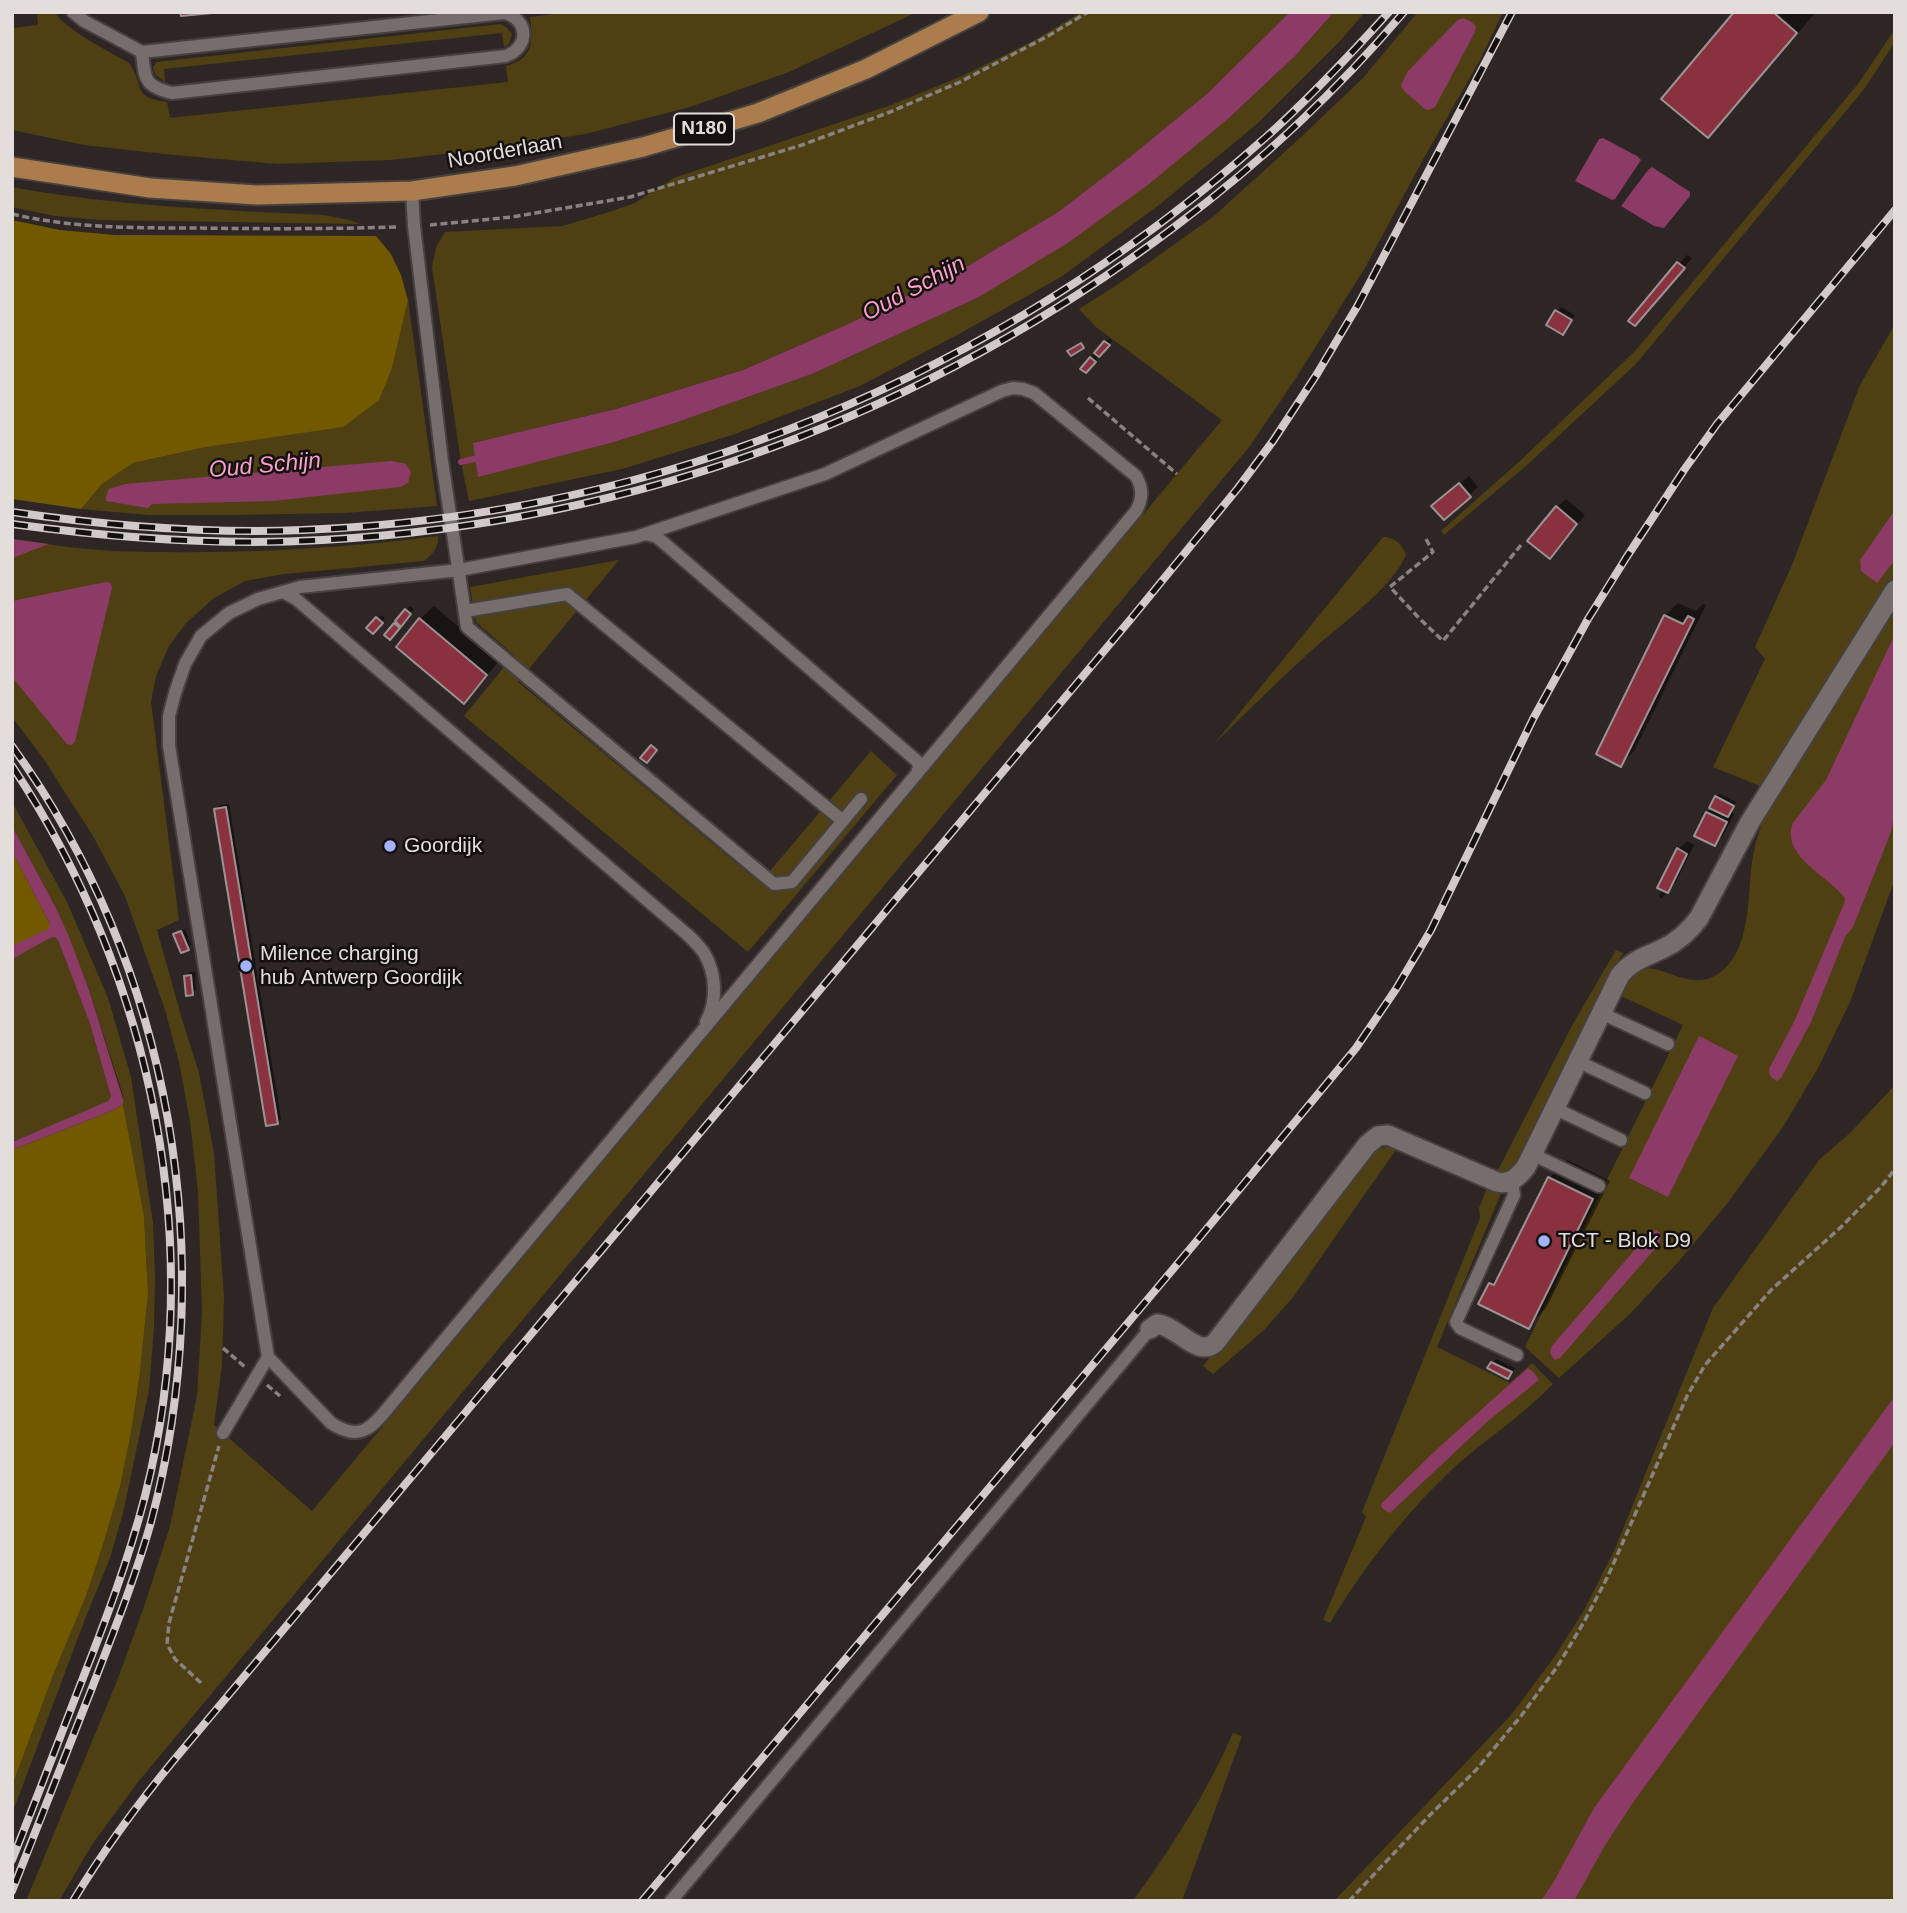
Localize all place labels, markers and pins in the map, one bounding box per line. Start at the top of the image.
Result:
place label: Goordijk [404,833,482,859]
marker: Goordijk [382,838,398,854]
place label: Milence charging hub Antwerp Goordijk [260,941,462,991]
marker: Milence charging hub Antwerp Goordijk [238,958,254,974]
place label: TCT - Blok D9 [1558,1228,1691,1254]
marker: TCT - Blok D9 [1536,1233,1552,1249]

